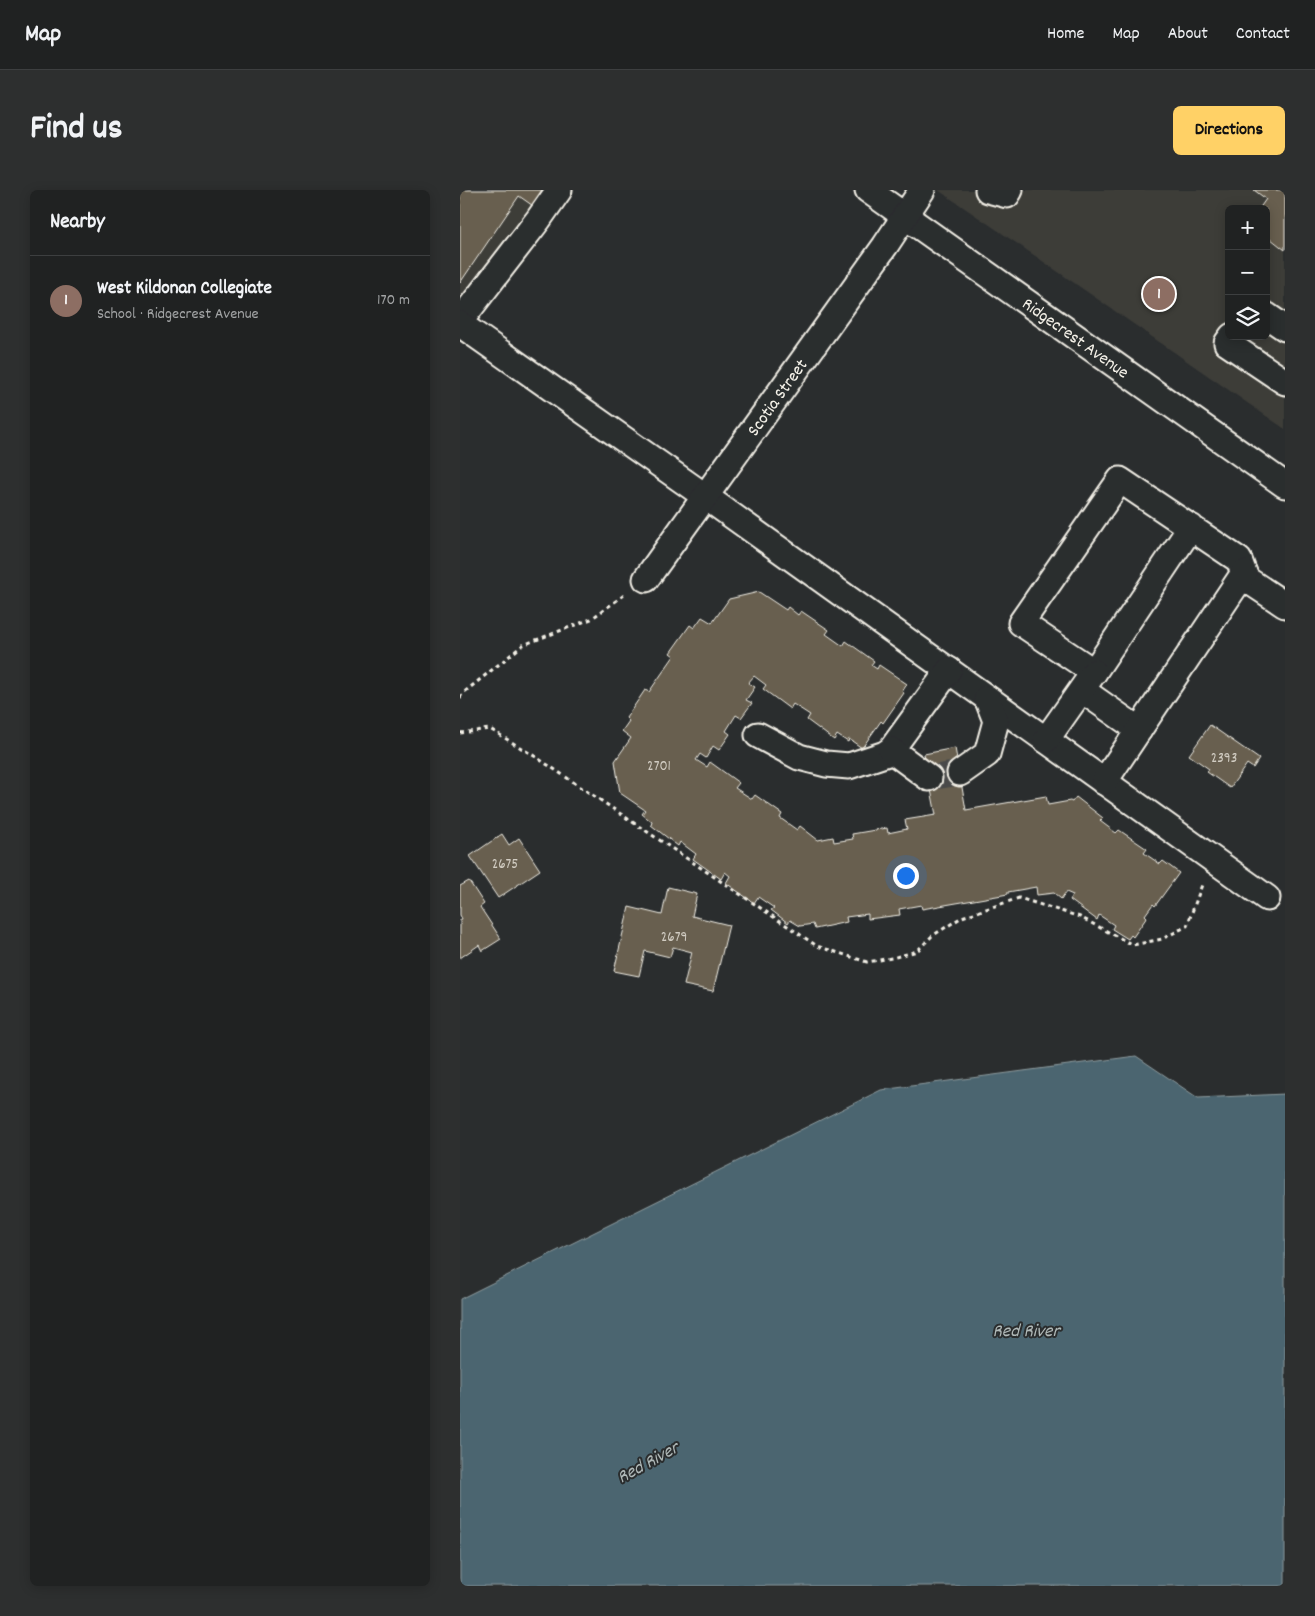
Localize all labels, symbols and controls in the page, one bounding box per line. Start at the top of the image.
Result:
text: Map [25,18,61,52]
text: Home [1047,22,1084,47]
text: Map [1112,22,1140,47]
text: About [1168,22,1208,47]
text: Contact [1236,22,1290,47]
text: Find us [30,105,122,155]
button: Directions [1173,106,1285,155]
map controls [1225,205,1270,340]
button: + [1225,205,1270,250]
text: Nearby [50,208,105,238]
button: − [1225,250,1270,295]
pin: 1 [1143,275,1175,313]
text: West Kildonan Collegiate [97,276,272,303]
text: 1 [64,289,68,312]
text: 170 m [377,289,410,312]
street label: Ridgecrest Avenue [1016,293,1133,386]
button: layers [1225,295,1270,340]
text: School · Ridgecrest Avenue [97,303,259,326]
street label: Scotia Street [742,355,815,442]
house number: 2393 [1211,748,1237,770]
house number: 2701 [647,756,671,778]
house number: 2675 [492,854,518,876]
your location [893,863,919,889]
house number: 2679 [661,927,687,949]
water label: Red River [993,1319,1061,1346]
water label: Red River [613,1435,686,1492]

